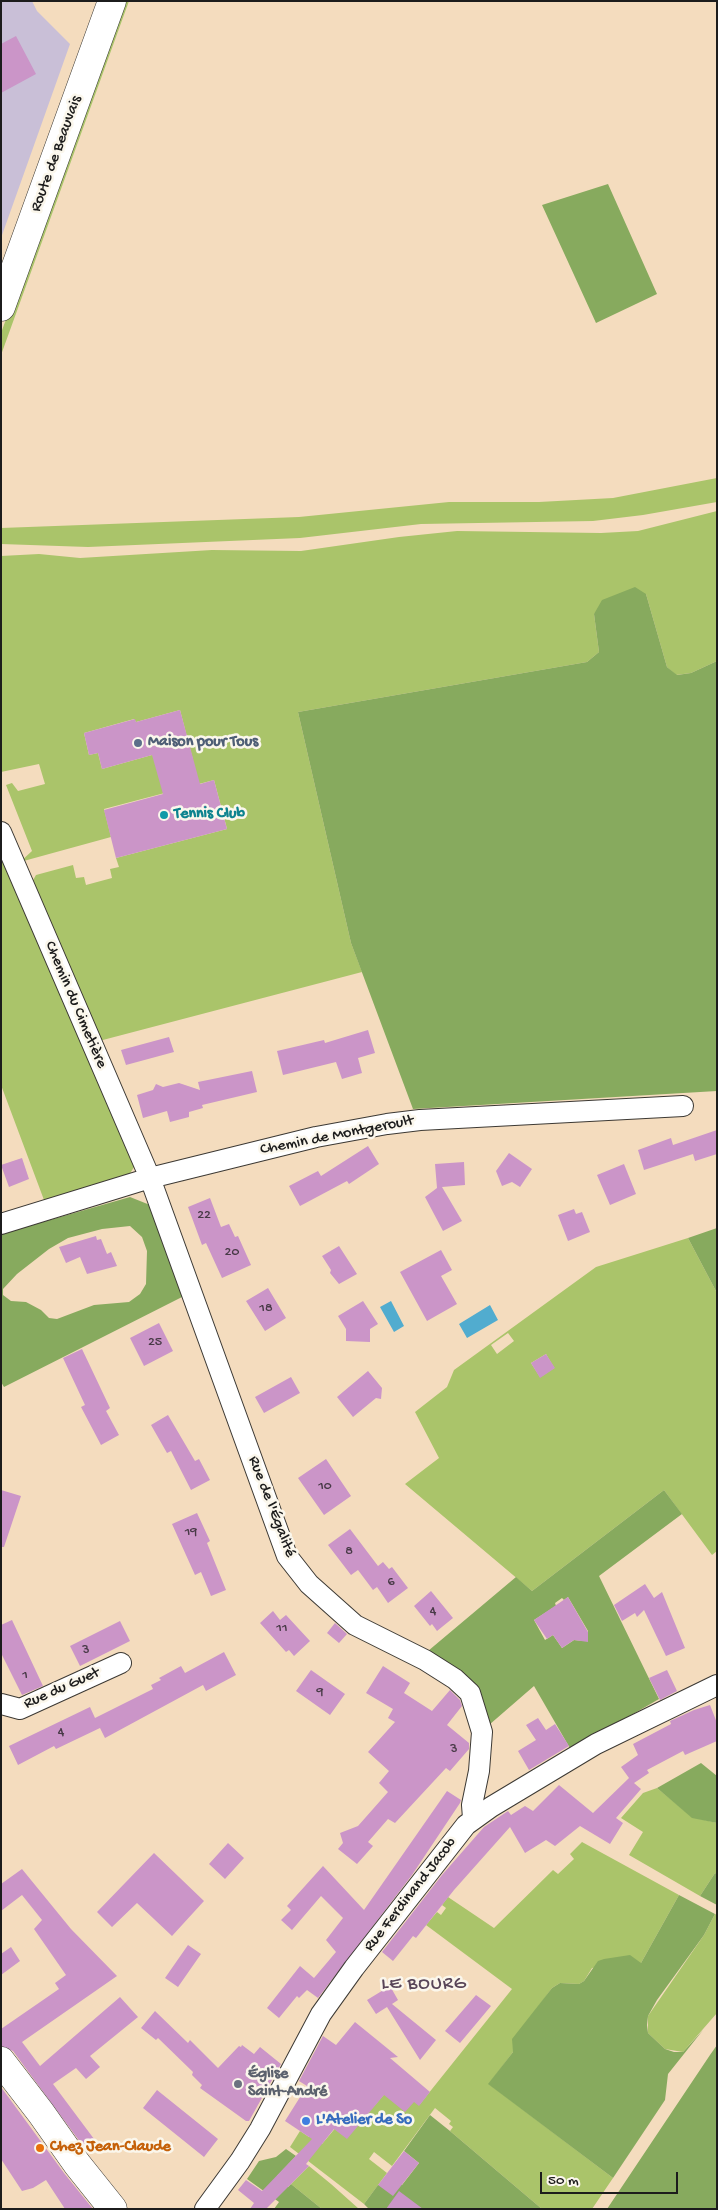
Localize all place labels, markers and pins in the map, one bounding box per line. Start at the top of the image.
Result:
place label: Maison pour Tous [148,733,258,753]
marker: Maison pour Tous [132,737,144,749]
place label: Tennis Club [174,805,245,825]
marker: Tennis Club [158,809,170,821]
place label: Église Saint-André [248,2065,327,2103]
marker: Église Saint-André [232,2078,244,2090]
place label: L'Atelier de So [316,2111,412,2131]
marker: L'Atelier de So [300,2115,312,2127]
place label: Chez Jean-Claude [50,2138,171,2158]
marker: Chez Jean-Claude [34,2142,46,2154]

